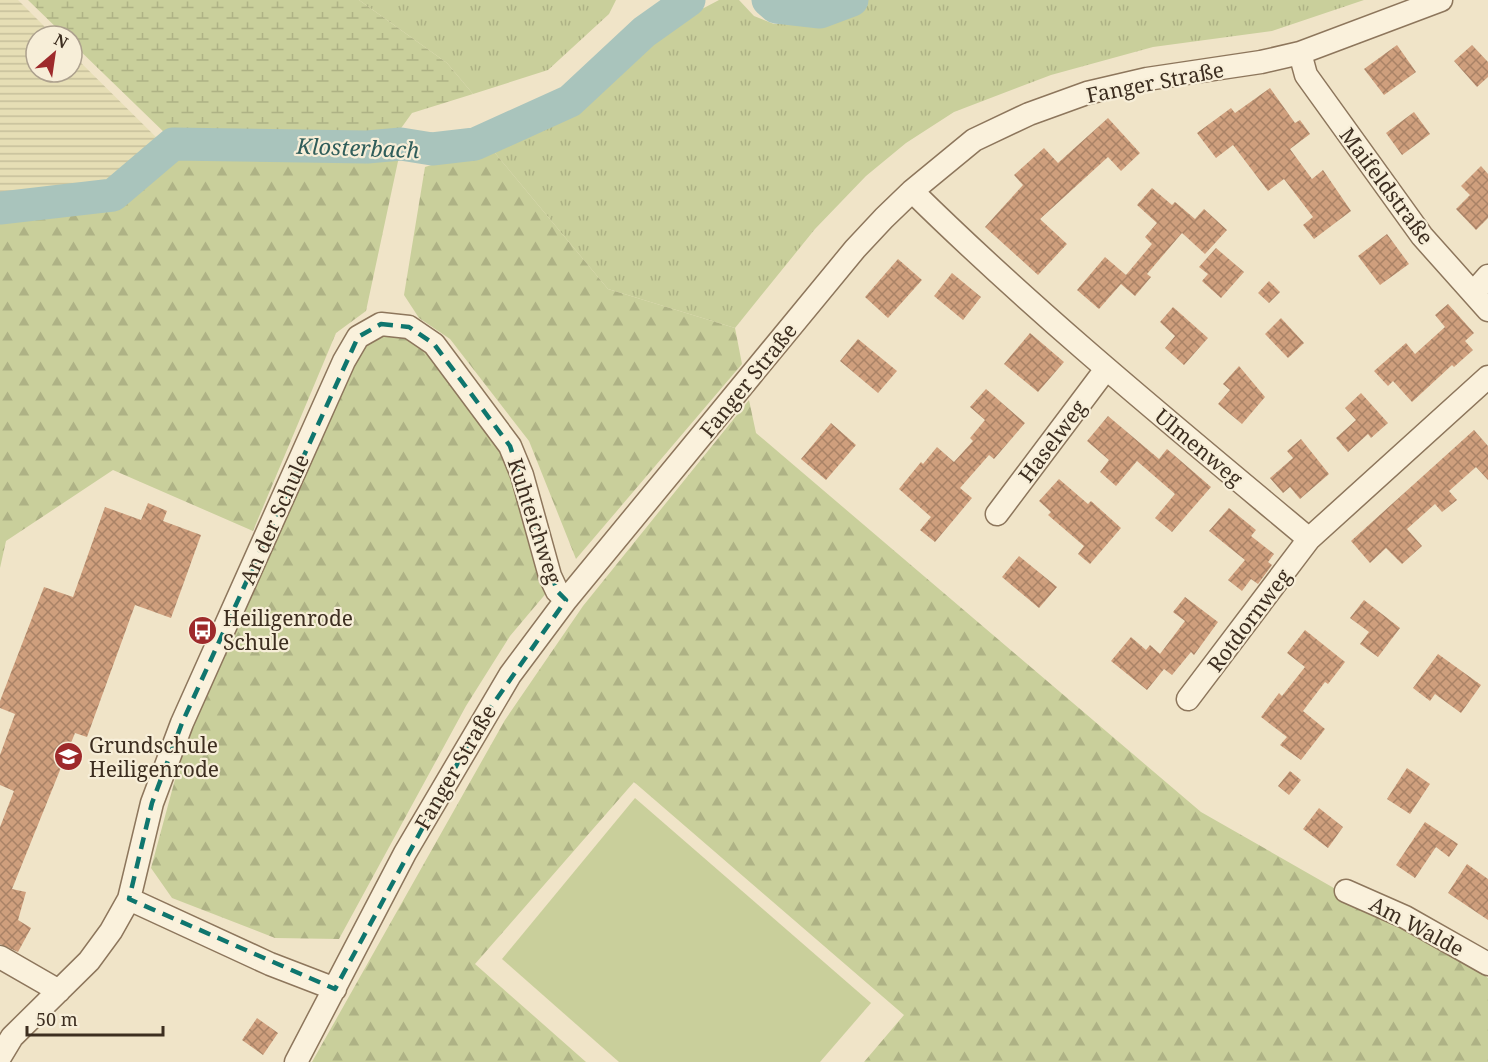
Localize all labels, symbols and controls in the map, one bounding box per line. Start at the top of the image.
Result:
north arrow [24,24,84,84]
text: N [50,28,72,54]
street label: Fanger Straße [1084,55,1226,109]
street label: Maifeldstraße [1334,122,1440,250]
water label: Klosterbach [295,130,420,164]
street label: Fanger Straße [693,317,803,443]
street label: Haselweg [1012,394,1093,488]
street label: Ulmenweg [1149,402,1249,493]
street label: An der Schule [233,450,315,588]
street label: Kuhteichweg [502,455,569,588]
street label: Rotdornweg [1201,562,1297,677]
place label: Heiligenrode Schule [223,604,353,656]
bus stop icon: Heiligenrode Schule [186,614,218,646]
street label: Fanger Straße [408,699,502,835]
place label: Grundschule Heiligenrode [89,731,219,783]
school or university icon: Grundschule Heiligenrode [52,741,84,773]
street label: Am Walde [1365,889,1469,963]
scale bar [27,999,164,1037]
text: 50 m [36,1007,78,1031]

